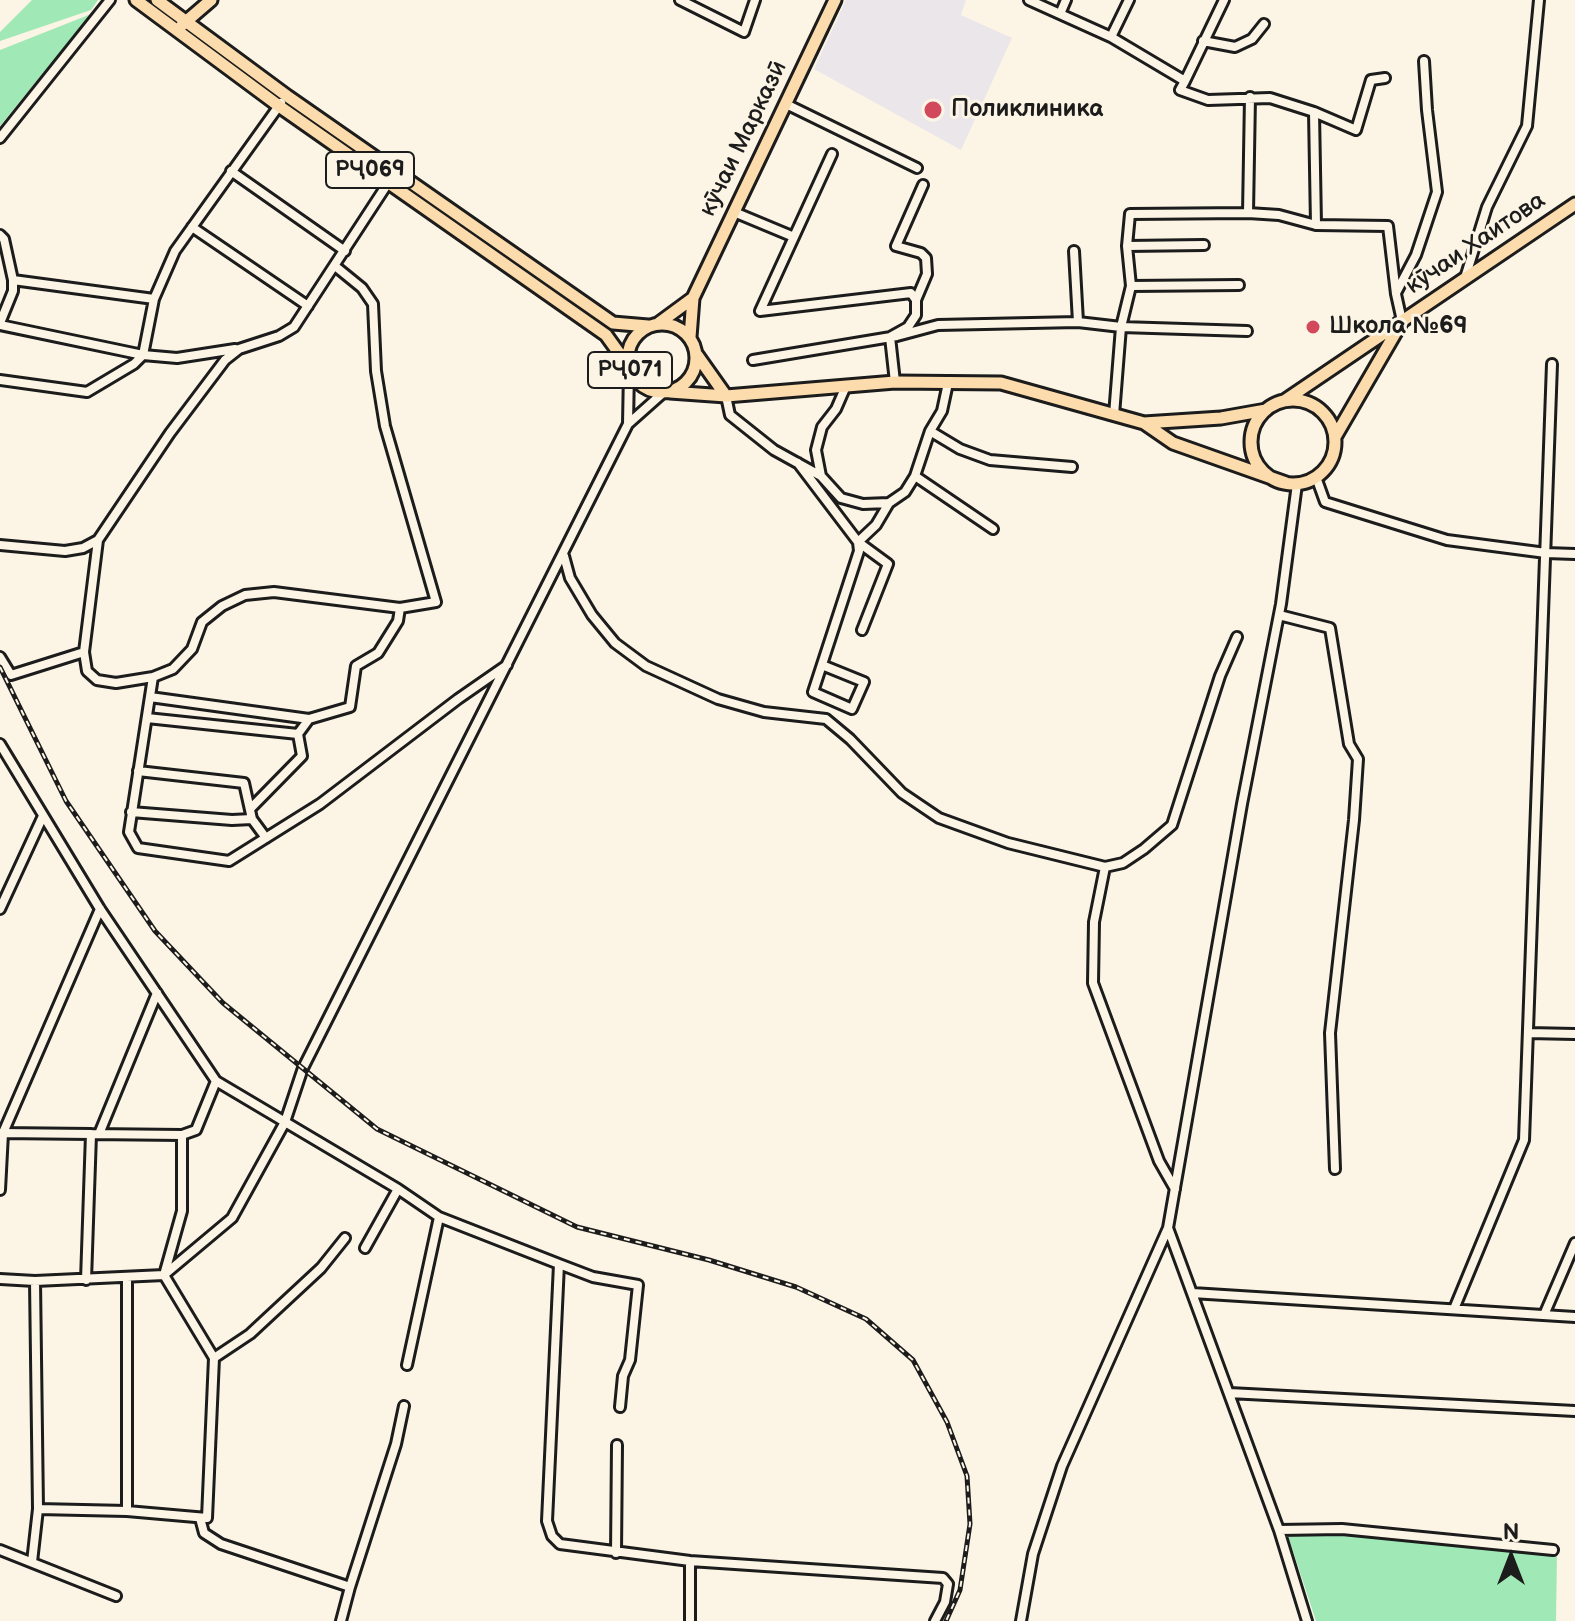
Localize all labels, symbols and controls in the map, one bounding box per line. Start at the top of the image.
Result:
street label: кӯчаи Марказӣ [694,56,794,222]
place label: Поликлиника [951,96,1103,124]
marker: Поликлиника [922,99,944,121]
road number: РҶ069 [326,152,414,188]
street label: кӯчаи Хаитова [1401,187,1551,301]
place label: Школа №69 [1329,313,1468,341]
marker: Школа №69 [1304,318,1322,336]
road number: РҶ071 [588,352,672,388]
north arrow [1471,1517,1551,1597]
text: N [1503,1519,1519,1546]

